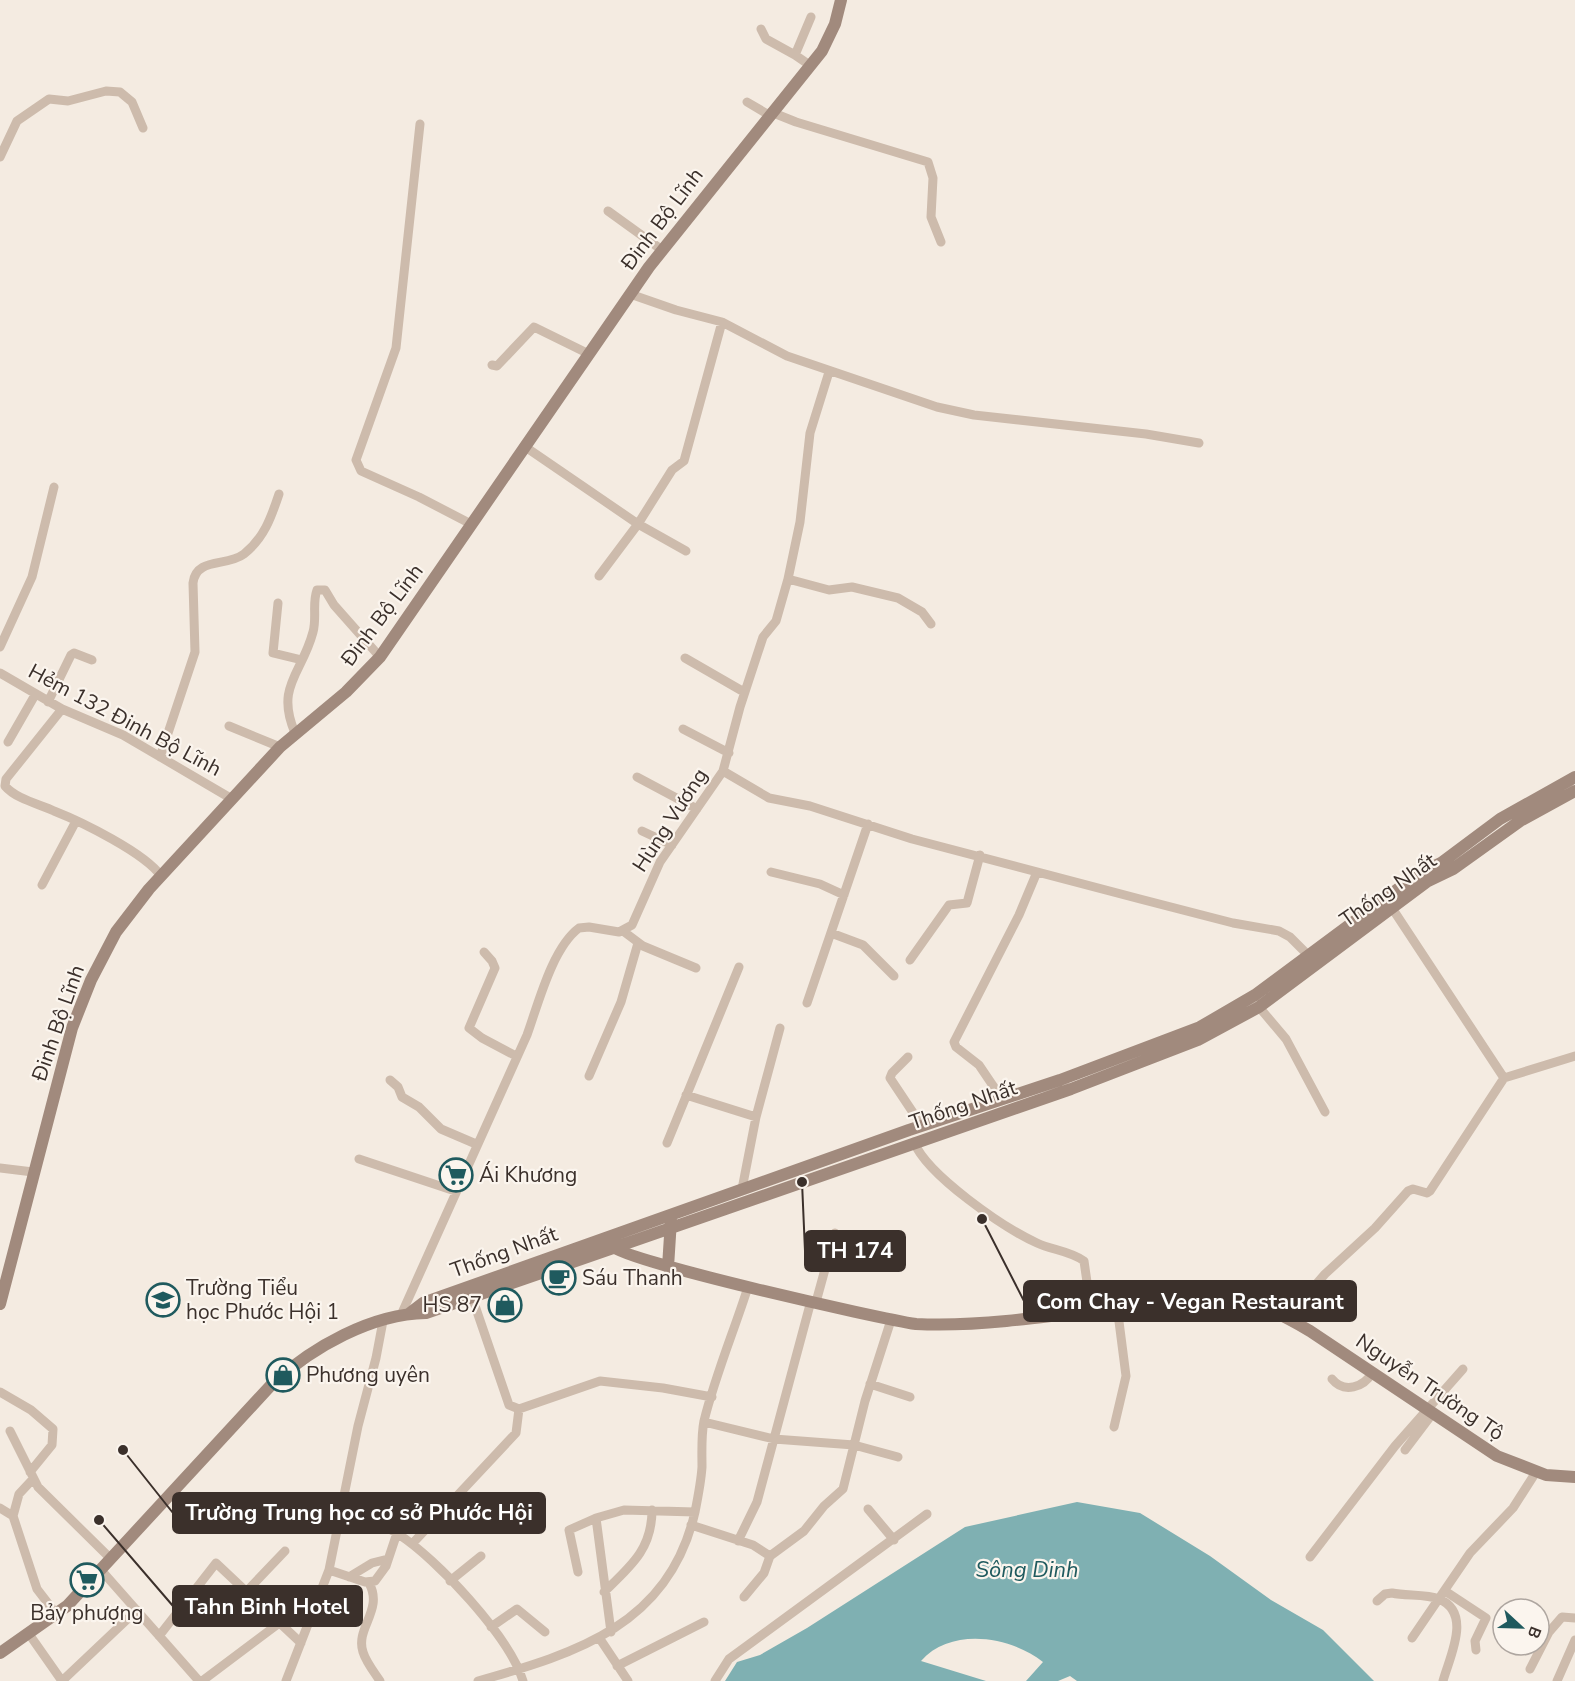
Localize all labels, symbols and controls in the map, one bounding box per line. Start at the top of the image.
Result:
street label: Đinh Bộ Lĩnh [614,162,710,277]
street label: Đinh Bộ Lĩnh [334,558,430,673]
street label: Hẻm 132 Đinh Bộ Lĩnh [24,657,226,783]
street label: Hùng Vương [626,763,714,877]
street label: Thống Nhất [1334,846,1442,934]
street label: Đinh Bộ Lĩnh [25,961,91,1086]
street label: Thống Nhất [906,1073,1021,1136]
supermarket icon: Ái Khương [438,1157,474,1193]
place label: Ái Khương [479,1161,577,1189]
street label: Thống Nhất [447,1219,562,1284]
callout: TH 174 [805,1231,905,1271]
text: TH 174 [817,1236,893,1266]
cafe icon: Sáu Thanh [541,1260,577,1296]
place label: Sáu Thanh [582,1264,683,1292]
place label: Trường Tiểu học Phước Hội 1 [186,1274,339,1326]
callout: Com Chay - Vegan Restaurant [1024,1281,1356,1321]
school or university icon: Trường Tiểu học Phước Hội 1 [145,1282,181,1318]
shop icon: HS 87 [487,1287,523,1323]
text: Com Chay - Vegan Restaurant [1036,1287,1344,1317]
place label: HS 87 [423,1291,482,1319]
street label: Nguyễn Trường Tộ [1350,1327,1510,1447]
shop icon: Phương uyên [265,1357,301,1393]
place label: Phương uyên [306,1361,430,1389]
callout: Trường Trung học cơ sở Phước Hội [173,1493,545,1533]
text: Trường Trung học cơ sở Phước Hội [185,1498,533,1528]
water label: Sông Dinh [975,1555,1079,1585]
supermarket icon: Bảy phượng [69,1562,105,1598]
callout: Tahn Binh Hotel [173,1586,362,1626]
text: Tahn Binh Hotel [185,1592,349,1622]
north arrow [1491,1597,1551,1657]
place label: Bảy phượng [30,1599,144,1627]
text: B [1522,1623,1546,1641]

